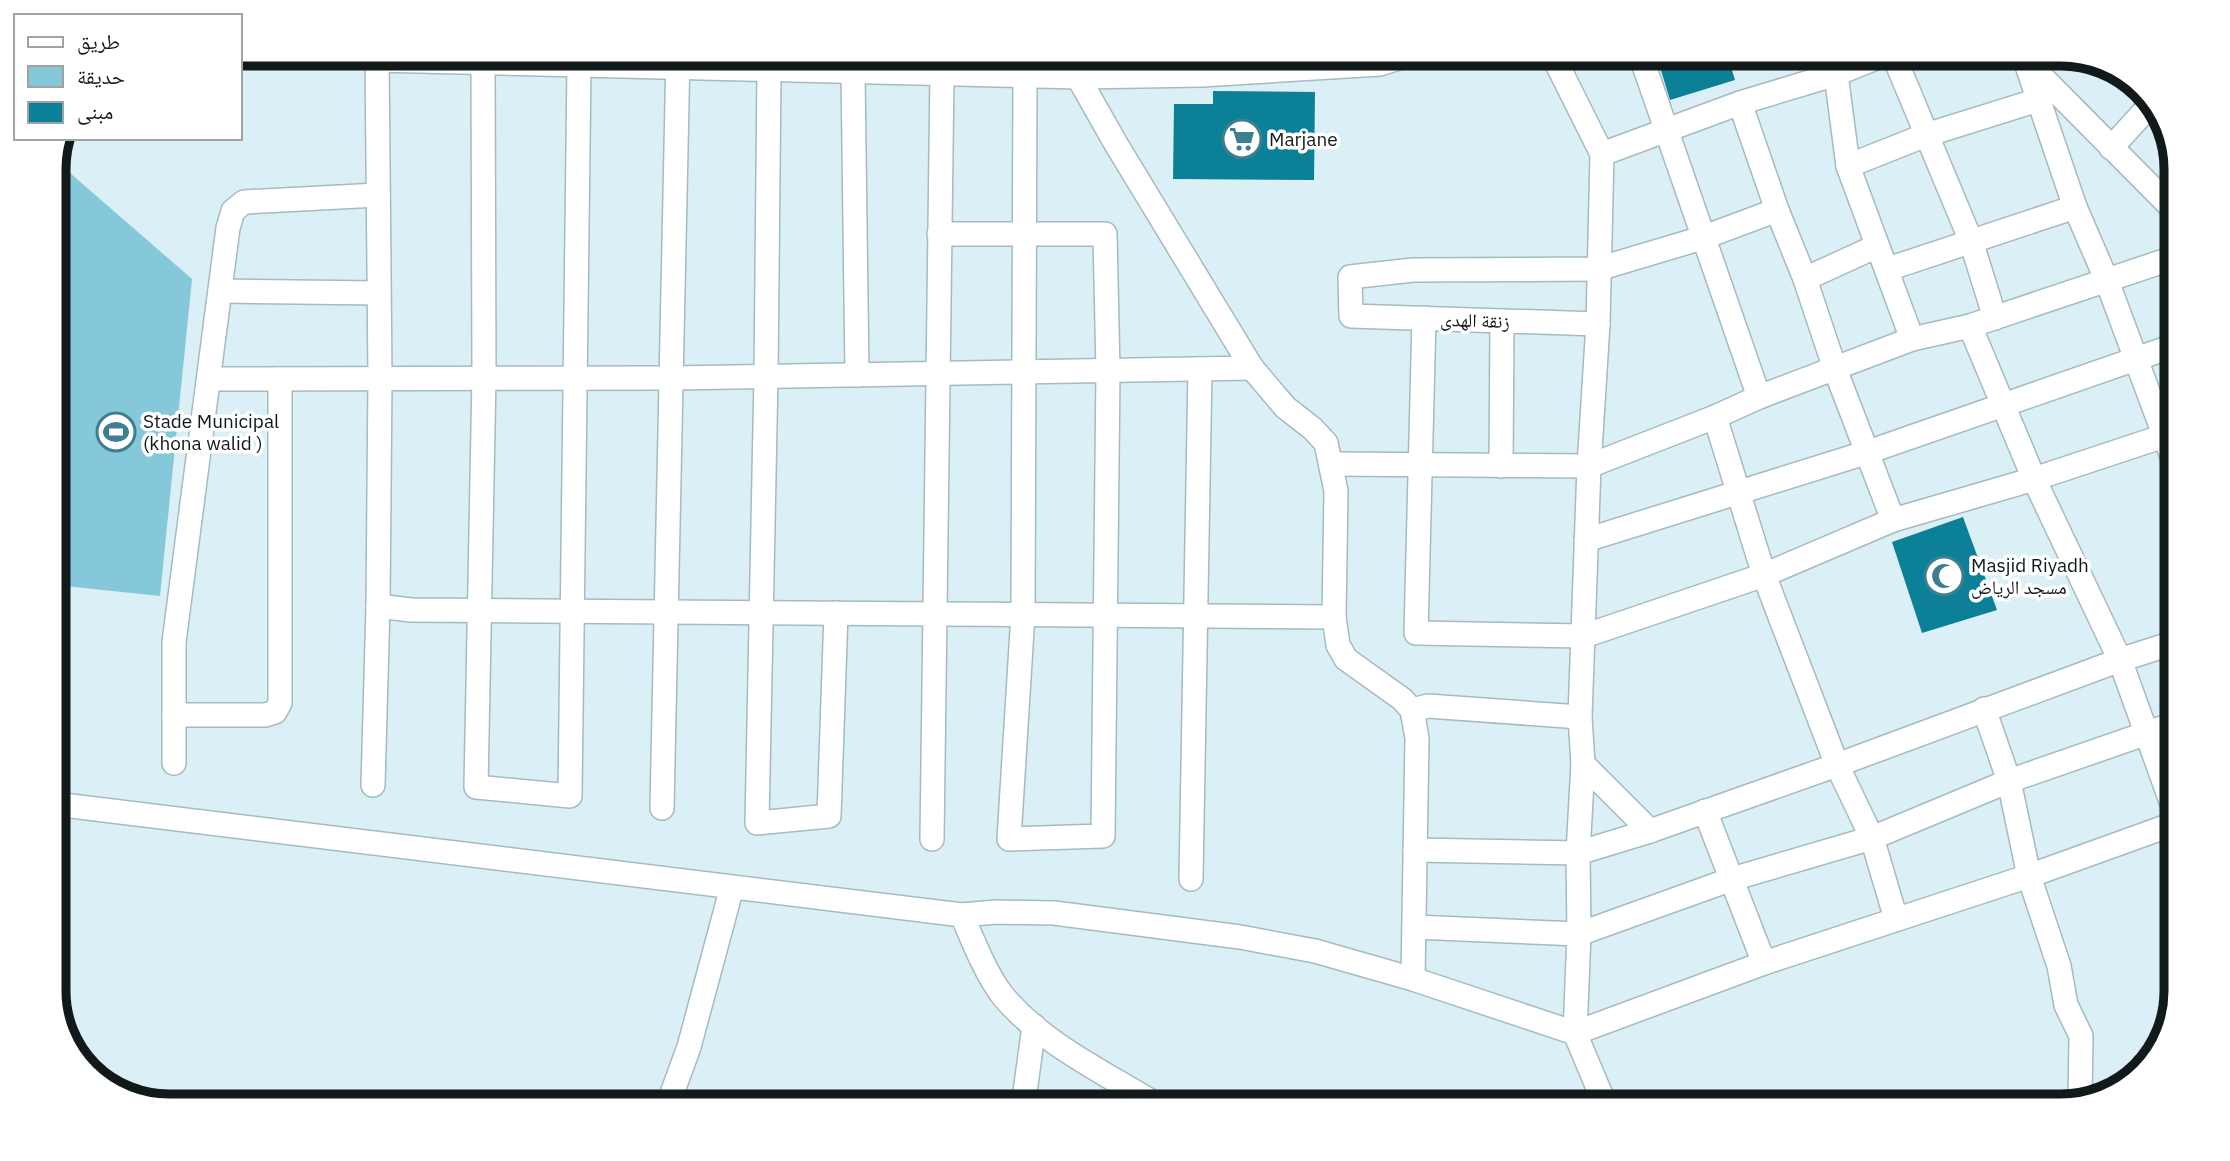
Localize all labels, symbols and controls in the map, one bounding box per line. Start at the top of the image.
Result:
legend [14,14,242,140]
text: طريق [77,27,120,55]
text: حديقة [77,62,125,90]
text: مبنى [77,97,113,125]
supermarket icon: Marjane [1221,118,1263,160]
place label: Marjane [1269,127,1338,151]
street label: زنقة الهدى [1440,307,1510,333]
place label: Stade Municipal (khona walid ) [143,409,279,455]
sports icon: Stade Municipal (khona walid ) [95,411,137,453]
place label: Masjid Riyadh مسجد الرياض [1971,553,2089,599]
mosque icon: Masjid Riyadh مسجد الرياض [1923,555,1965,597]

